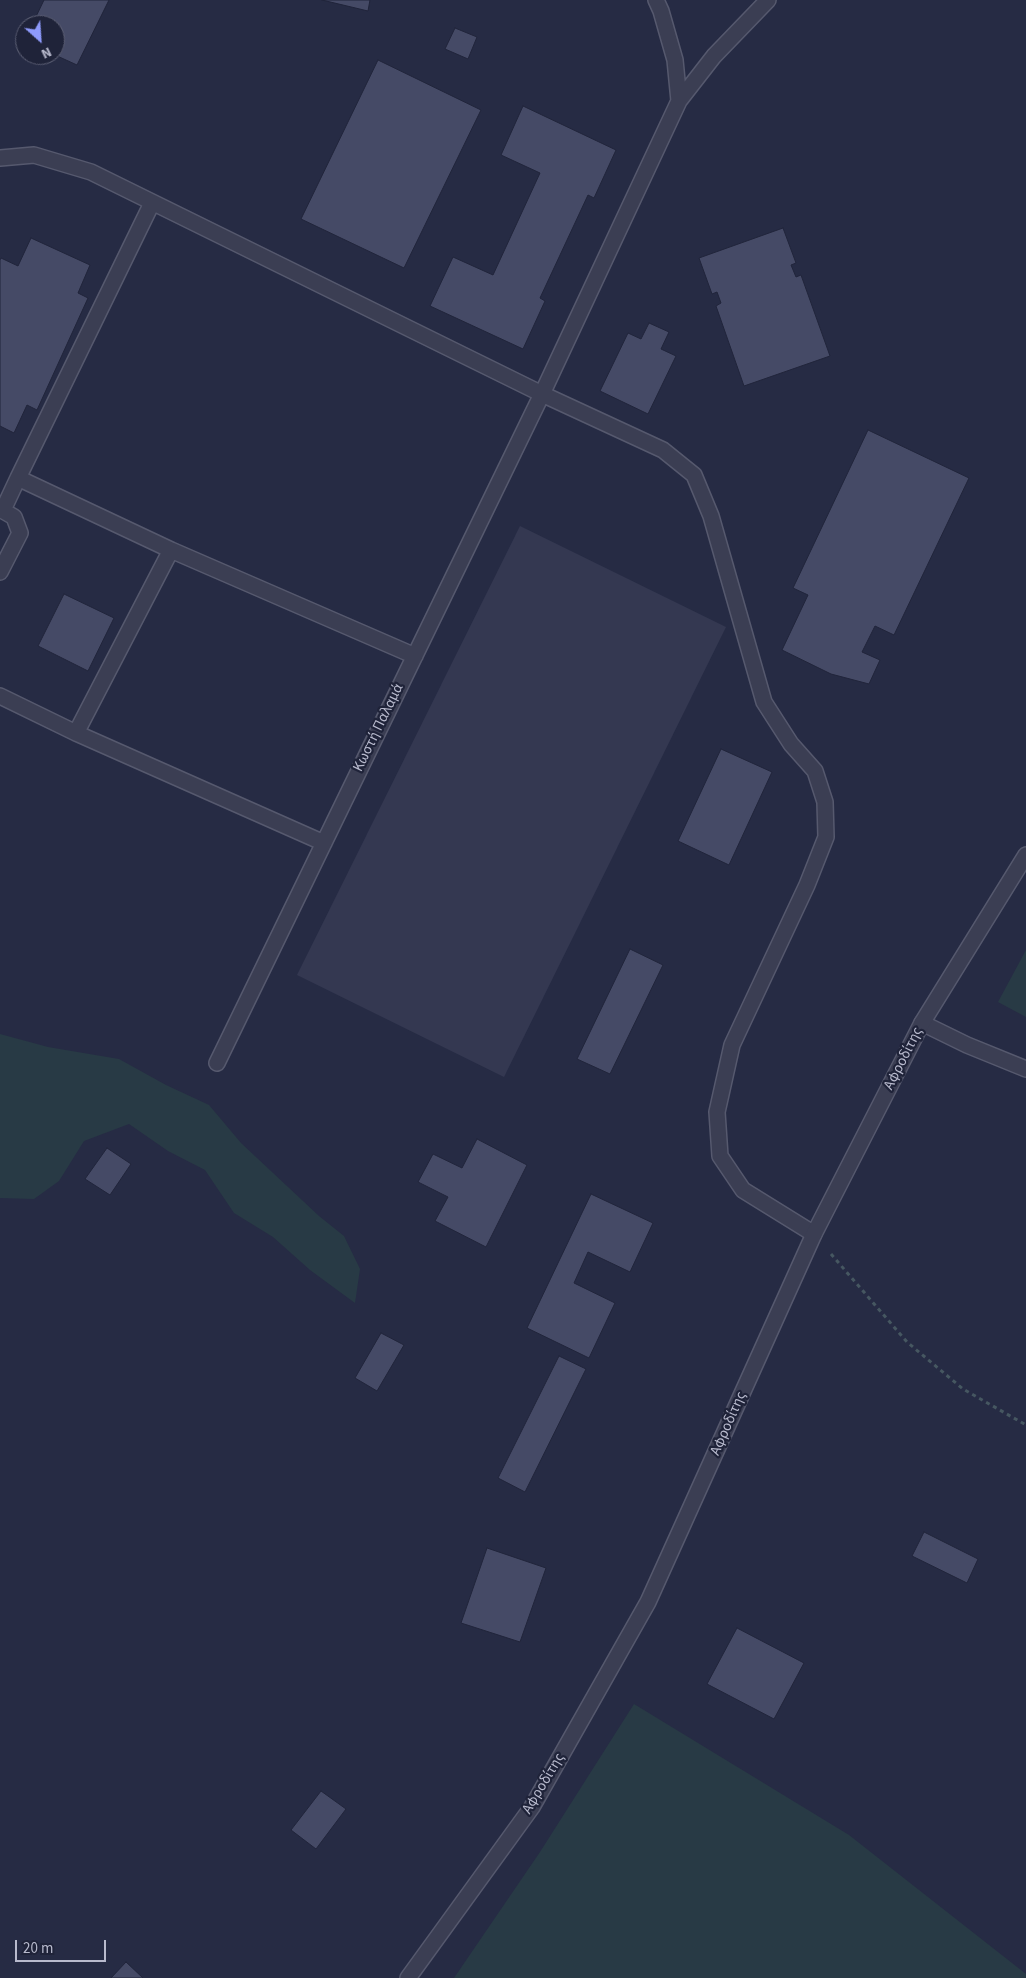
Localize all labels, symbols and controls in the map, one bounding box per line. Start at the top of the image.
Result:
north arrow [15,15,65,65]
text: N [38,42,55,64]
street label: Κωστή Παλαμά [350,681,408,775]
street label: Αφροδίτης [881,1025,927,1093]
street label: Αφροδίτης [707,1389,751,1459]
street label: Αφροδίτης [519,1750,569,1818]
scale bar [18,1930,109,1962]
text: 20 m [23,1938,53,1959]

